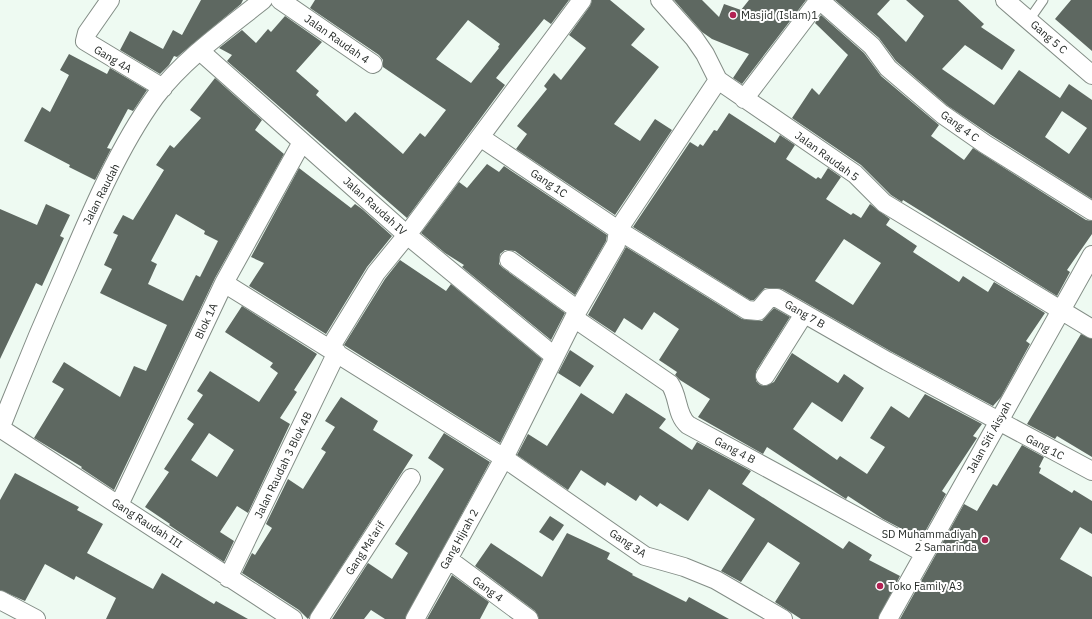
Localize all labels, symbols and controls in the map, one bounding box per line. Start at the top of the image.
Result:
place label: Masjid (Islam)1 [741,8,818,22]
marker: Masjid (Islam)1 [728,10,738,20]
street label: Jalan Raudah 4 [302,11,372,67]
street label: Gang 5 C [1028,17,1070,57]
street label: Gang 4A [91,42,135,76]
street label: Gang 4 C [938,107,982,145]
street label: Jalan Raudah 5 [792,128,862,184]
street label: Jalan Raudah [80,161,122,227]
street label: Gang 1C [528,166,570,201]
street label: Jalan Raudah IV [340,174,410,238]
street label: Gang 7 B [782,297,828,331]
street label: Blok 1A [192,301,220,341]
street label: Jalan Siti Aisyah [963,399,1015,475]
street label: Jalan Raudah 3 Blok 4B [251,409,315,521]
street label: Gang 1C [1023,431,1067,463]
street label: Gang 4 B [712,433,758,467]
street label: Gang Raudah III [109,495,185,551]
street label: Gang Hijrah 2 [437,506,481,572]
street label: Gang Ma'arif [342,518,388,578]
street label: Gang 3A [607,526,649,560]
place label: SD Muhammadiyah 2 Samarinda [882,527,977,554]
marker: SD Muhammadiyah 2 Samarinda [980,535,990,545]
street label: Gang 4 [470,573,506,605]
place label: Toko Family A3 [888,579,963,593]
marker: Toko Family A3 [875,581,885,591]

